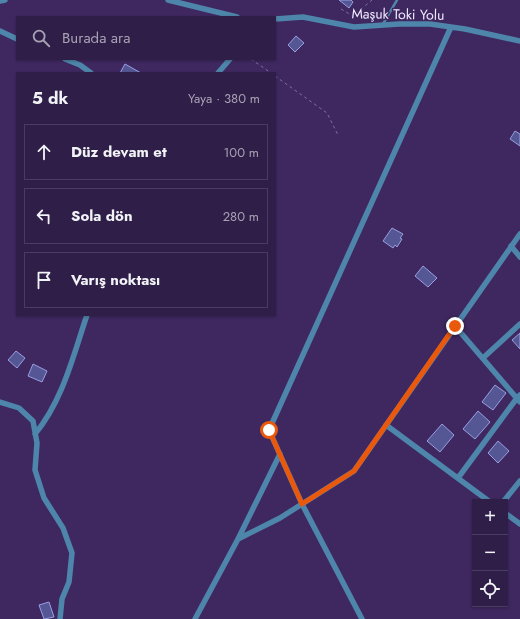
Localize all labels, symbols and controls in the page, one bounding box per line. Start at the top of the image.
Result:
street label: Maşuk Toki Yolu [351,3,445,25]
search box [16,16,276,60]
icon: search [30,27,52,49]
text: Burada ara [62,27,130,49]
text: 5 dk [32,86,68,110]
text: Yaya · 380 m [188,89,260,108]
icon: ahead [33,141,55,163]
text: Düz devam et [71,141,167,163]
text: 100 m [224,143,259,162]
icon: left [33,205,55,227]
text: Sola dön [71,205,133,227]
text: 280 m [223,207,259,226]
icon: arrive [33,269,55,291]
text: Varış noktası [71,269,160,291]
route end [446,317,464,335]
route start [260,421,278,439]
map controls [472,499,508,607]
button: + [472,499,508,535]
button: − [472,535,508,571]
button: locate [472,571,508,607]

